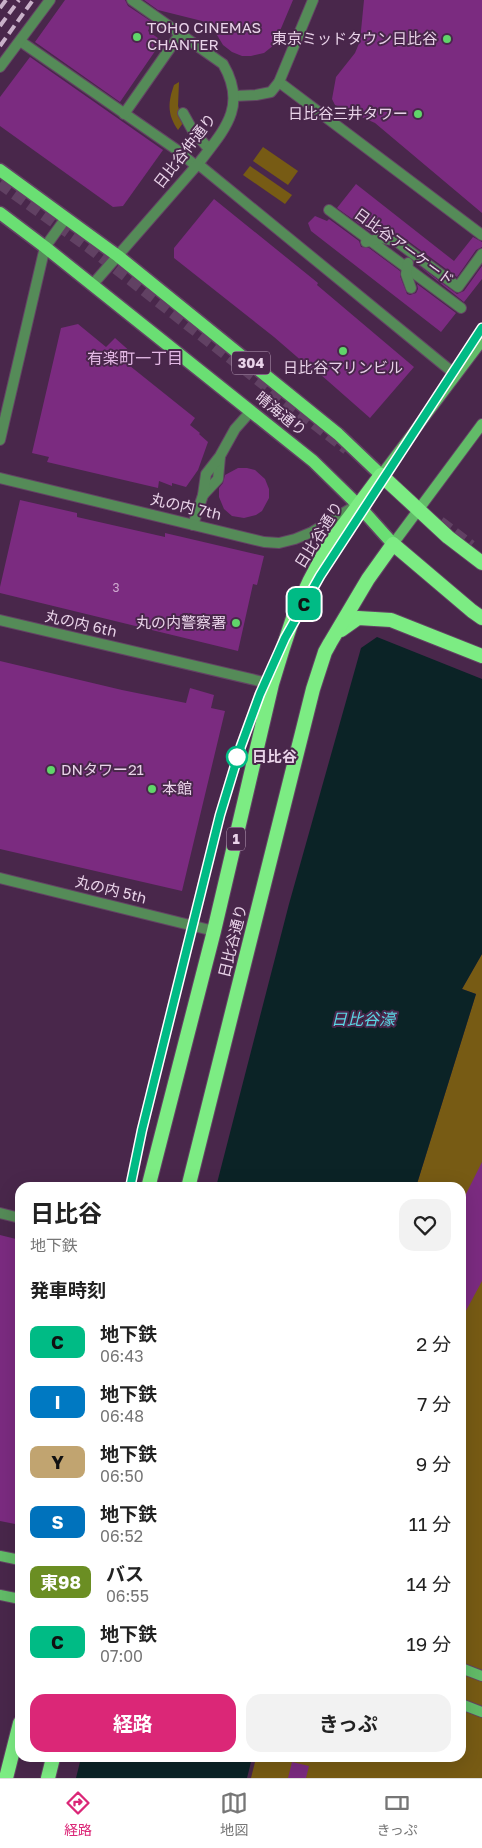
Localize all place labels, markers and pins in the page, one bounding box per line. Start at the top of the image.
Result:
place label: TOHO CINEMAS CHANTER [147,18,261,53]
place label: 東京ミッドタウン日比谷 [272,29,437,47]
marker: TOHO CINEMAS CHANTER [131,31,143,43]
marker: 東京ミッドタウン日比谷 [441,33,453,45]
place label: 日比谷三井タワー [288,104,408,122]
marker: 日比谷三井タワー [412,108,424,120]
marker: 日比谷マリンビル [337,345,349,357]
place label: 日比谷マリンビル [283,358,403,376]
place label: 丸の内警察署 [136,613,226,631]
marker: 丸の内警察署 [230,617,242,629]
marker: 日比谷 [226,746,248,768]
place label: 日比谷 [252,747,297,765]
place label: DNタワー21 [61,760,144,778]
marker: DNタワー21 [45,764,57,776]
place label: 本館 [162,779,192,797]
marker: 本館 [146,783,158,795]

